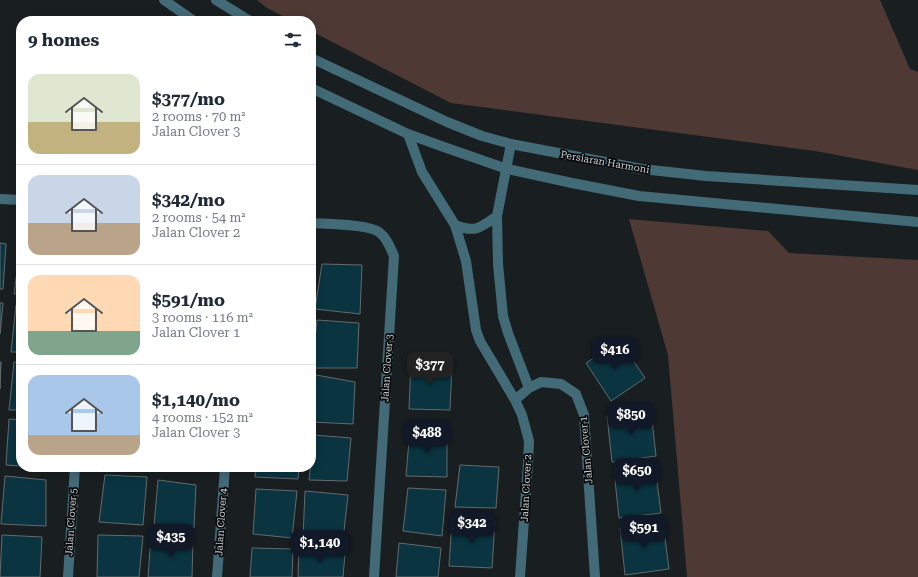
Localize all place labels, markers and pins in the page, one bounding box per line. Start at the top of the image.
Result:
pin: $416 [591,337,639,371]
pin: $377 [406,352,454,386]
pin: $850 [607,402,655,436]
pin: $488 [403,420,451,454]
pin: $650 [613,458,661,492]
pin: $342 [448,510,496,544]
pin: $591 [620,515,668,549]
pin: $435 [147,524,195,558]
pin: $1,140 [287,530,353,564]

